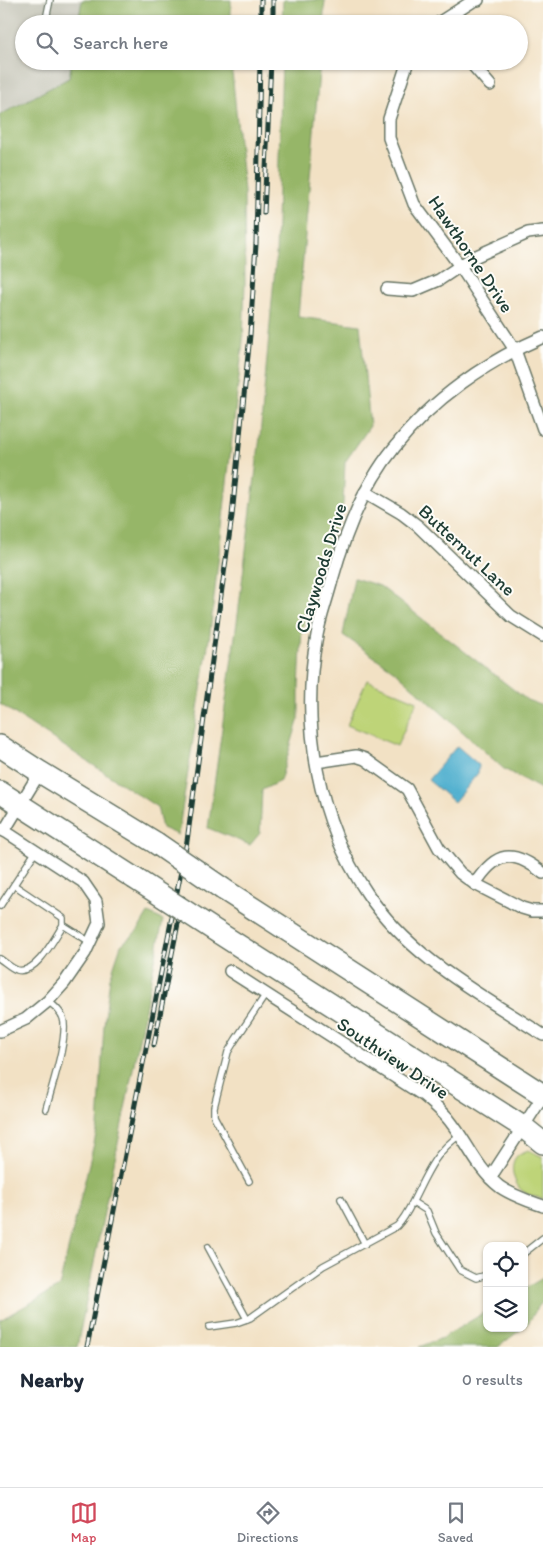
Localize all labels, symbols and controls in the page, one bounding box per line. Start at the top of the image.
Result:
search box [15,15,528,70]
icon: search [33,29,61,57]
text: Search here [73,31,168,54]
street label: Hawthorne Drive [423,191,519,317]
street label: Butternut Lane [414,499,520,601]
street label: Claywoods Drive [290,500,352,636]
street label: Southview Drive [333,1012,453,1104]
map controls [483,1242,528,1332]
button: locate [483,1242,528,1287]
button: layers [483,1287,528,1332]
text: Nearby [20,1367,84,1392]
text: 0 results [462,1370,523,1389]
tab: Map [70,1499,98,1546]
tab: Directions [237,1499,298,1546]
tab: Saved [438,1499,473,1546]

